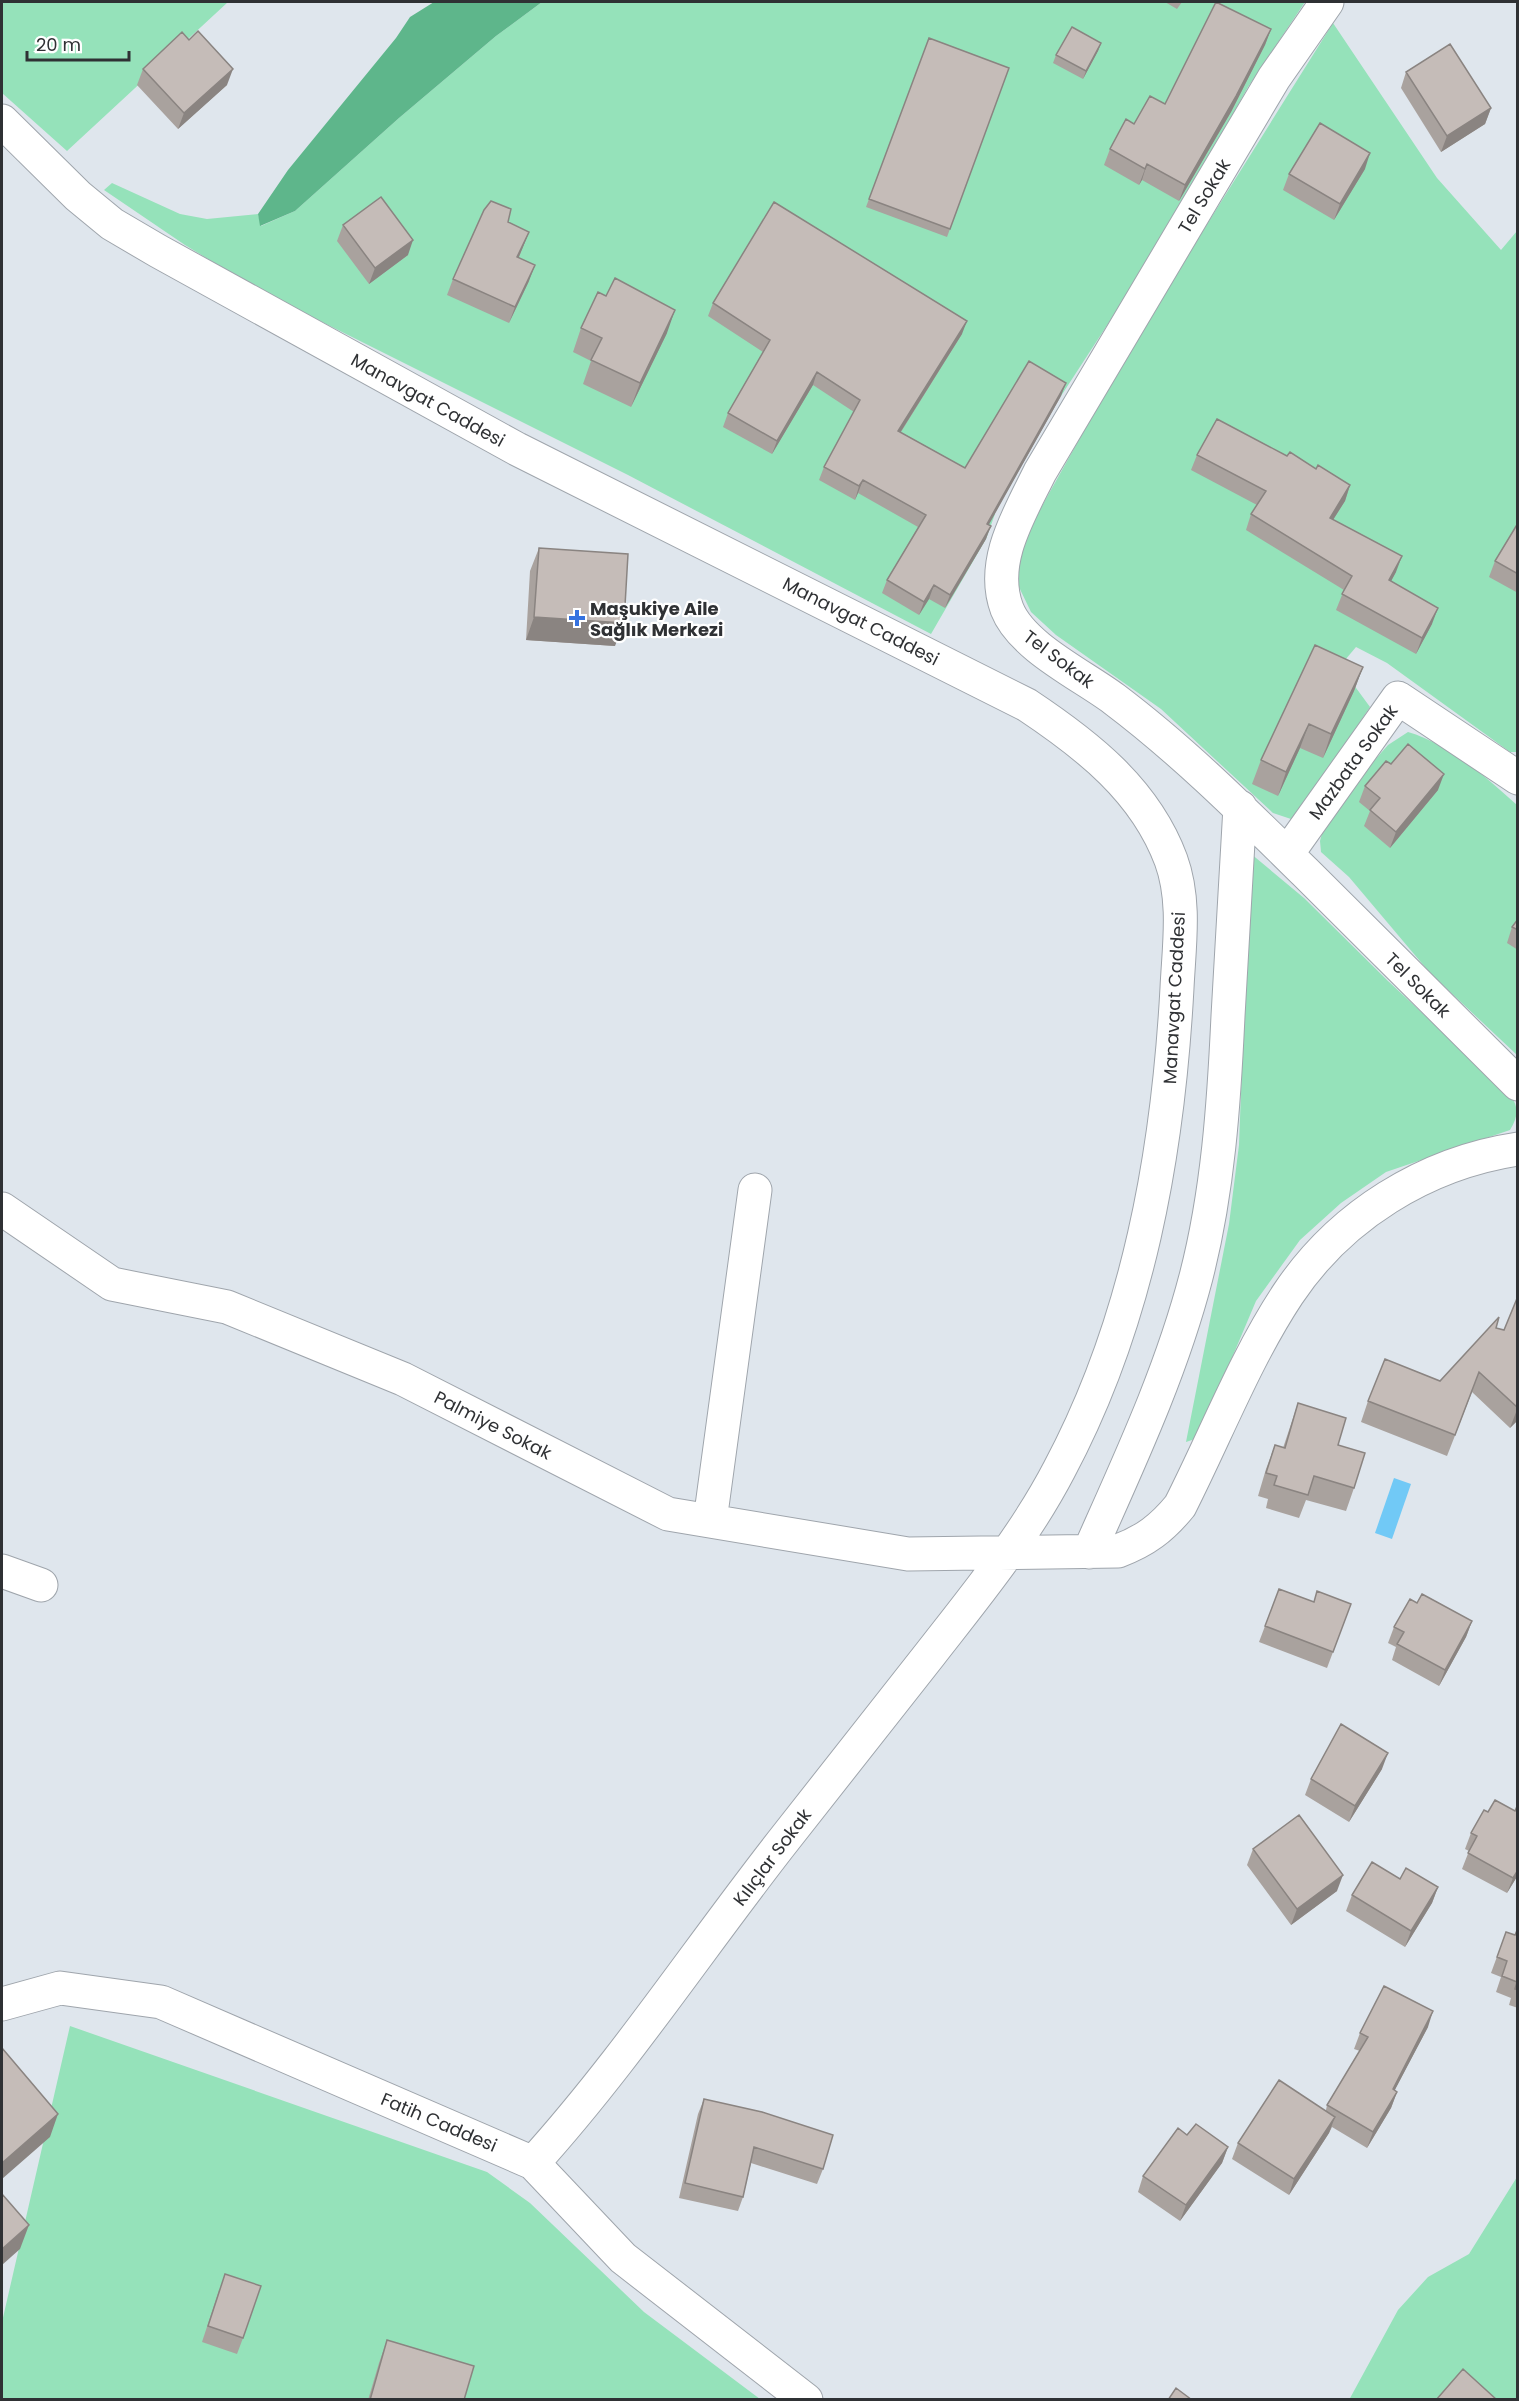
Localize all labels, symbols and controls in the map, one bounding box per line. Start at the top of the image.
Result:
scale bar [27,24,129,62]
text: 20 m [36,32,81,57]
street label: Tel Sokak [1172,153,1236,238]
street label: Manavgat Caddesi [346,347,510,453]
street label: Manavgat Caddesi [778,571,944,671]
place label: Maşukiye Aile Sağlık Merkezi [590,596,723,642]
marker: Maşukiye Aile Sağlık Merkezi [568,609,586,627]
street label: Tel Sokak [1018,624,1100,694]
street label: Mazbata Sokak [1303,699,1404,825]
street label: Manavgat Caddesi [1157,911,1191,1085]
street label: Tel Sokak [1380,947,1457,1024]
street label: Palmiye Sokak [430,1385,557,1466]
street label: Kılıçlar Sokak [727,1803,817,1911]
street label: Fatih Caddesi [377,2086,501,2158]

